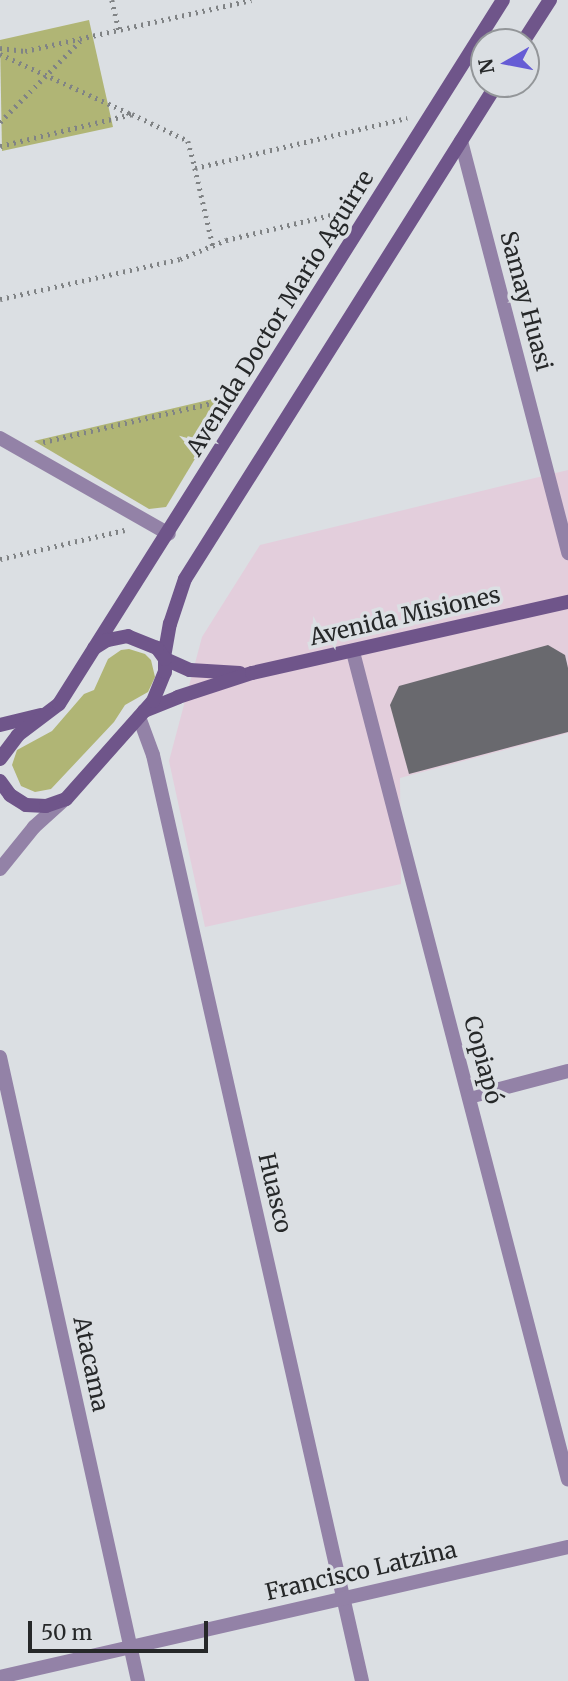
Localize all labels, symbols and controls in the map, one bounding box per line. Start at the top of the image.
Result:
north arrow [470,28,540,98]
text: N [473,57,499,76]
street label: Avenida Doctor Mario Aguirre [181,165,379,461]
street label: Samay Huasi [494,228,558,374]
street label: Avenida Misiones [307,581,503,651]
street label: Copiapó [458,1013,508,1107]
street label: Huasco [252,1150,298,1236]
street label: Atacama [67,1314,115,1414]
street label: Francisco Latzina [263,1536,459,1606]
scale bar [32,1608,212,1652]
text: 50 m [41,1619,92,1646]

